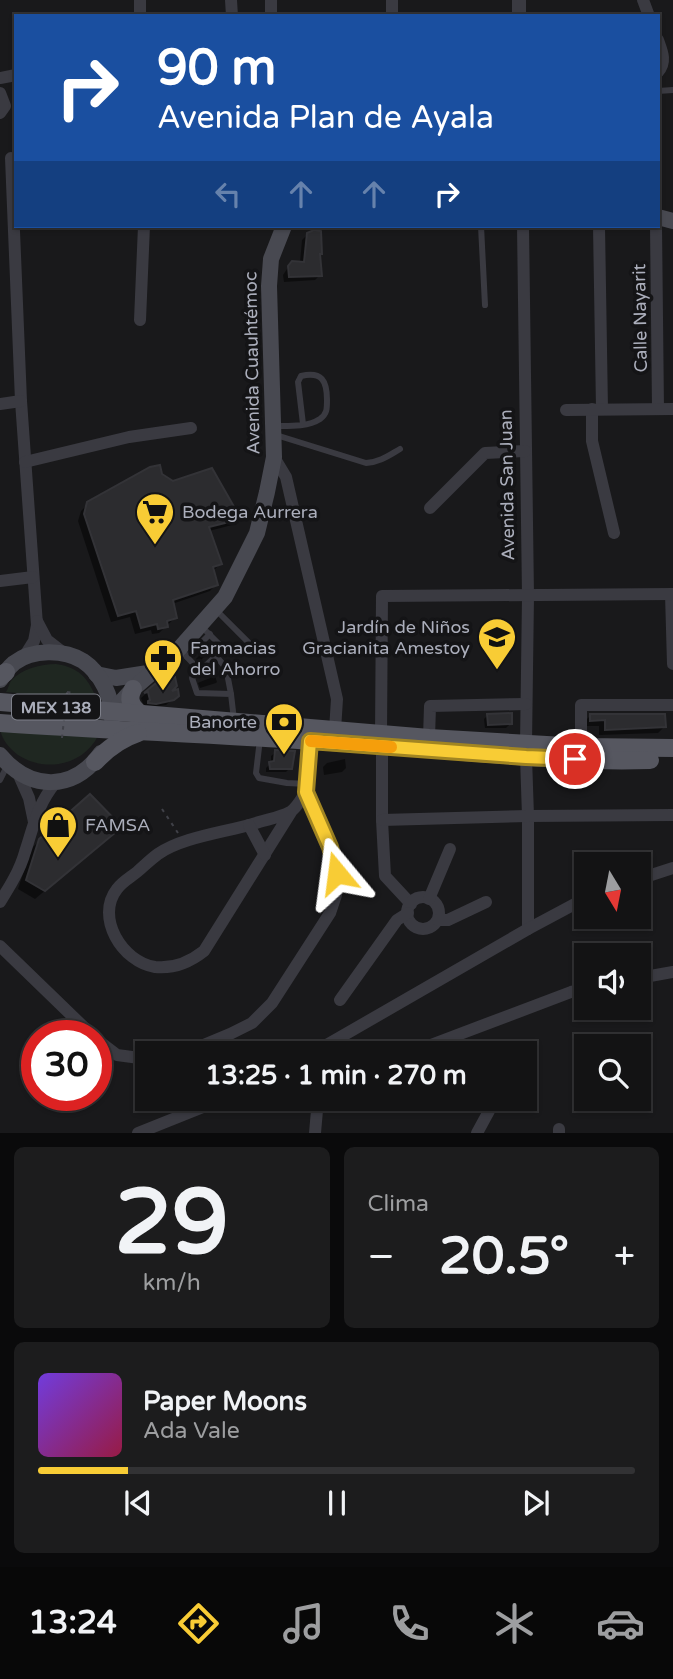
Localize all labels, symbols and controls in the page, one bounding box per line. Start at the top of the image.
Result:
text: 90 m [157,39,276,98]
icon: right [42,42,133,133]
text: Avenida Plan de Ayala [157,99,494,137]
icon: left [209,175,247,213]
icon: ahead [282,175,320,213]
icon: ahead [355,175,393,213]
icon: right [428,175,466,213]
street label: Calle Nayarit [628,263,652,373]
street label: Avenida Cuauhtémoc [239,271,265,455]
street label: Avenida San Juan [495,409,519,561]
supermarket icon: Bodega Aurrera [134,491,176,546]
place label: Bodega Aurrera [182,501,318,523]
place label: Jardín de Niños Gracianita Amestoy [302,616,470,659]
school or university icon: Jardín de Niños Gracianita Amestoy [476,616,518,671]
pharmacy icon: Farmacias del Ahorro [142,637,184,692]
place label: Farmacias del Ahorro [190,637,280,680]
road number: MEX 138 [12,694,100,720]
bank icon: Banorte [263,701,305,756]
place label: Banorte [189,711,257,733]
pin [545,729,605,789]
icon: arrive [556,740,594,778]
shop icon: FAMSA [37,804,79,859]
place label: FAMSA [85,814,150,836]
position arrow [300,836,374,910]
north arrow [574,852,651,929]
map controls [574,852,651,1111]
button: sound [574,943,651,1020]
speed limit sign: 30 [21,1020,112,1111]
button: search [574,1034,651,1111]
text: 13:25 · 1 min · 270 m [205,1060,467,1091]
text: 29 [115,1168,229,1278]
text: Clima [368,1190,429,1218]
text: 20.5° [439,1225,569,1288]
text: − [368,1234,395,1280]
text: + [614,1234,635,1280]
text: km/h [143,1269,201,1297]
text: Paper Moons [143,1386,307,1417]
text: Ada Vale [143,1417,240,1445]
icon: previous [119,1484,157,1522]
icon: pause [318,1484,356,1522]
icon: next [517,1484,555,1522]
icon: directions [174,1599,223,1648]
icon: music [279,1599,328,1648]
icon: phone [385,1599,434,1648]
icon: climate [490,1599,539,1648]
icon: car [596,1599,645,1648]
text: 13:24 [28,1604,117,1642]

